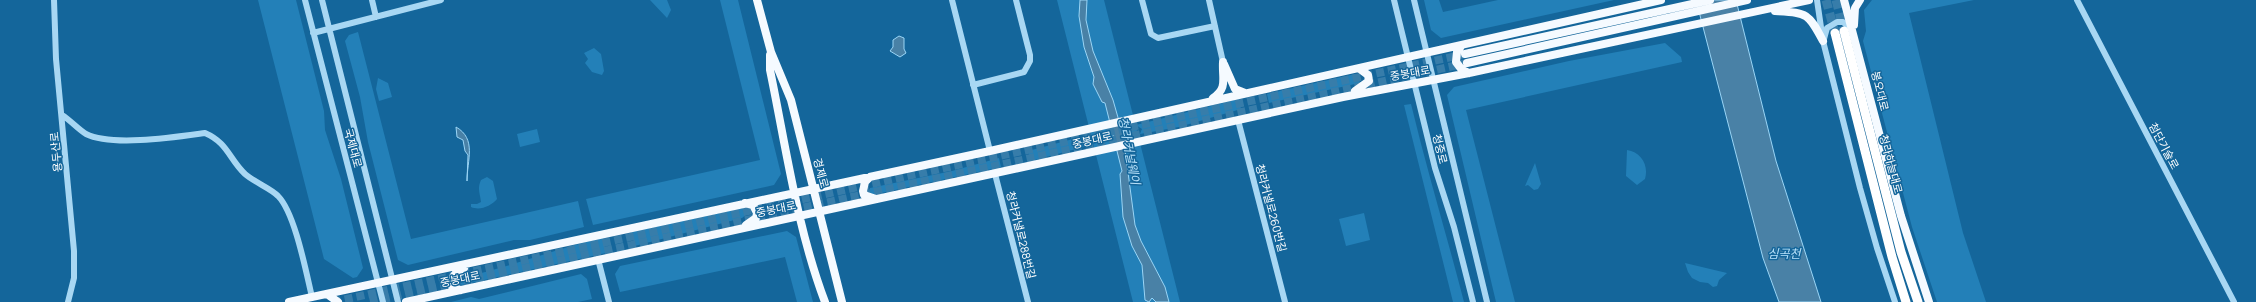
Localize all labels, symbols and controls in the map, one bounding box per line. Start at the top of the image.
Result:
street label: 중봉대로 [1389,62,1431,83]
street label: 봉오대로 [1868,69,1893,112]
water label: 청라 커널웨이 [1115,116,1145,187]
street label: 첨단기술로 [2146,120,2183,172]
street label: 국제대로 [341,126,366,169]
street label: 중봉대로 [1070,128,1113,151]
street label: 용두산로 [46,131,65,173]
street label: 청중로 [1430,132,1451,165]
street label: 청라하늘대로 [1876,133,1907,195]
street label: 경제로 [810,156,833,189]
street label: 청라커낼로260번길 [1253,162,1290,254]
street label: 청라커낼로288번길 [1003,189,1040,280]
street label: 중봉대로 [755,197,797,220]
water label: 심곡천 [1767,245,1803,262]
street label: 중봉대로 [439,267,481,290]

